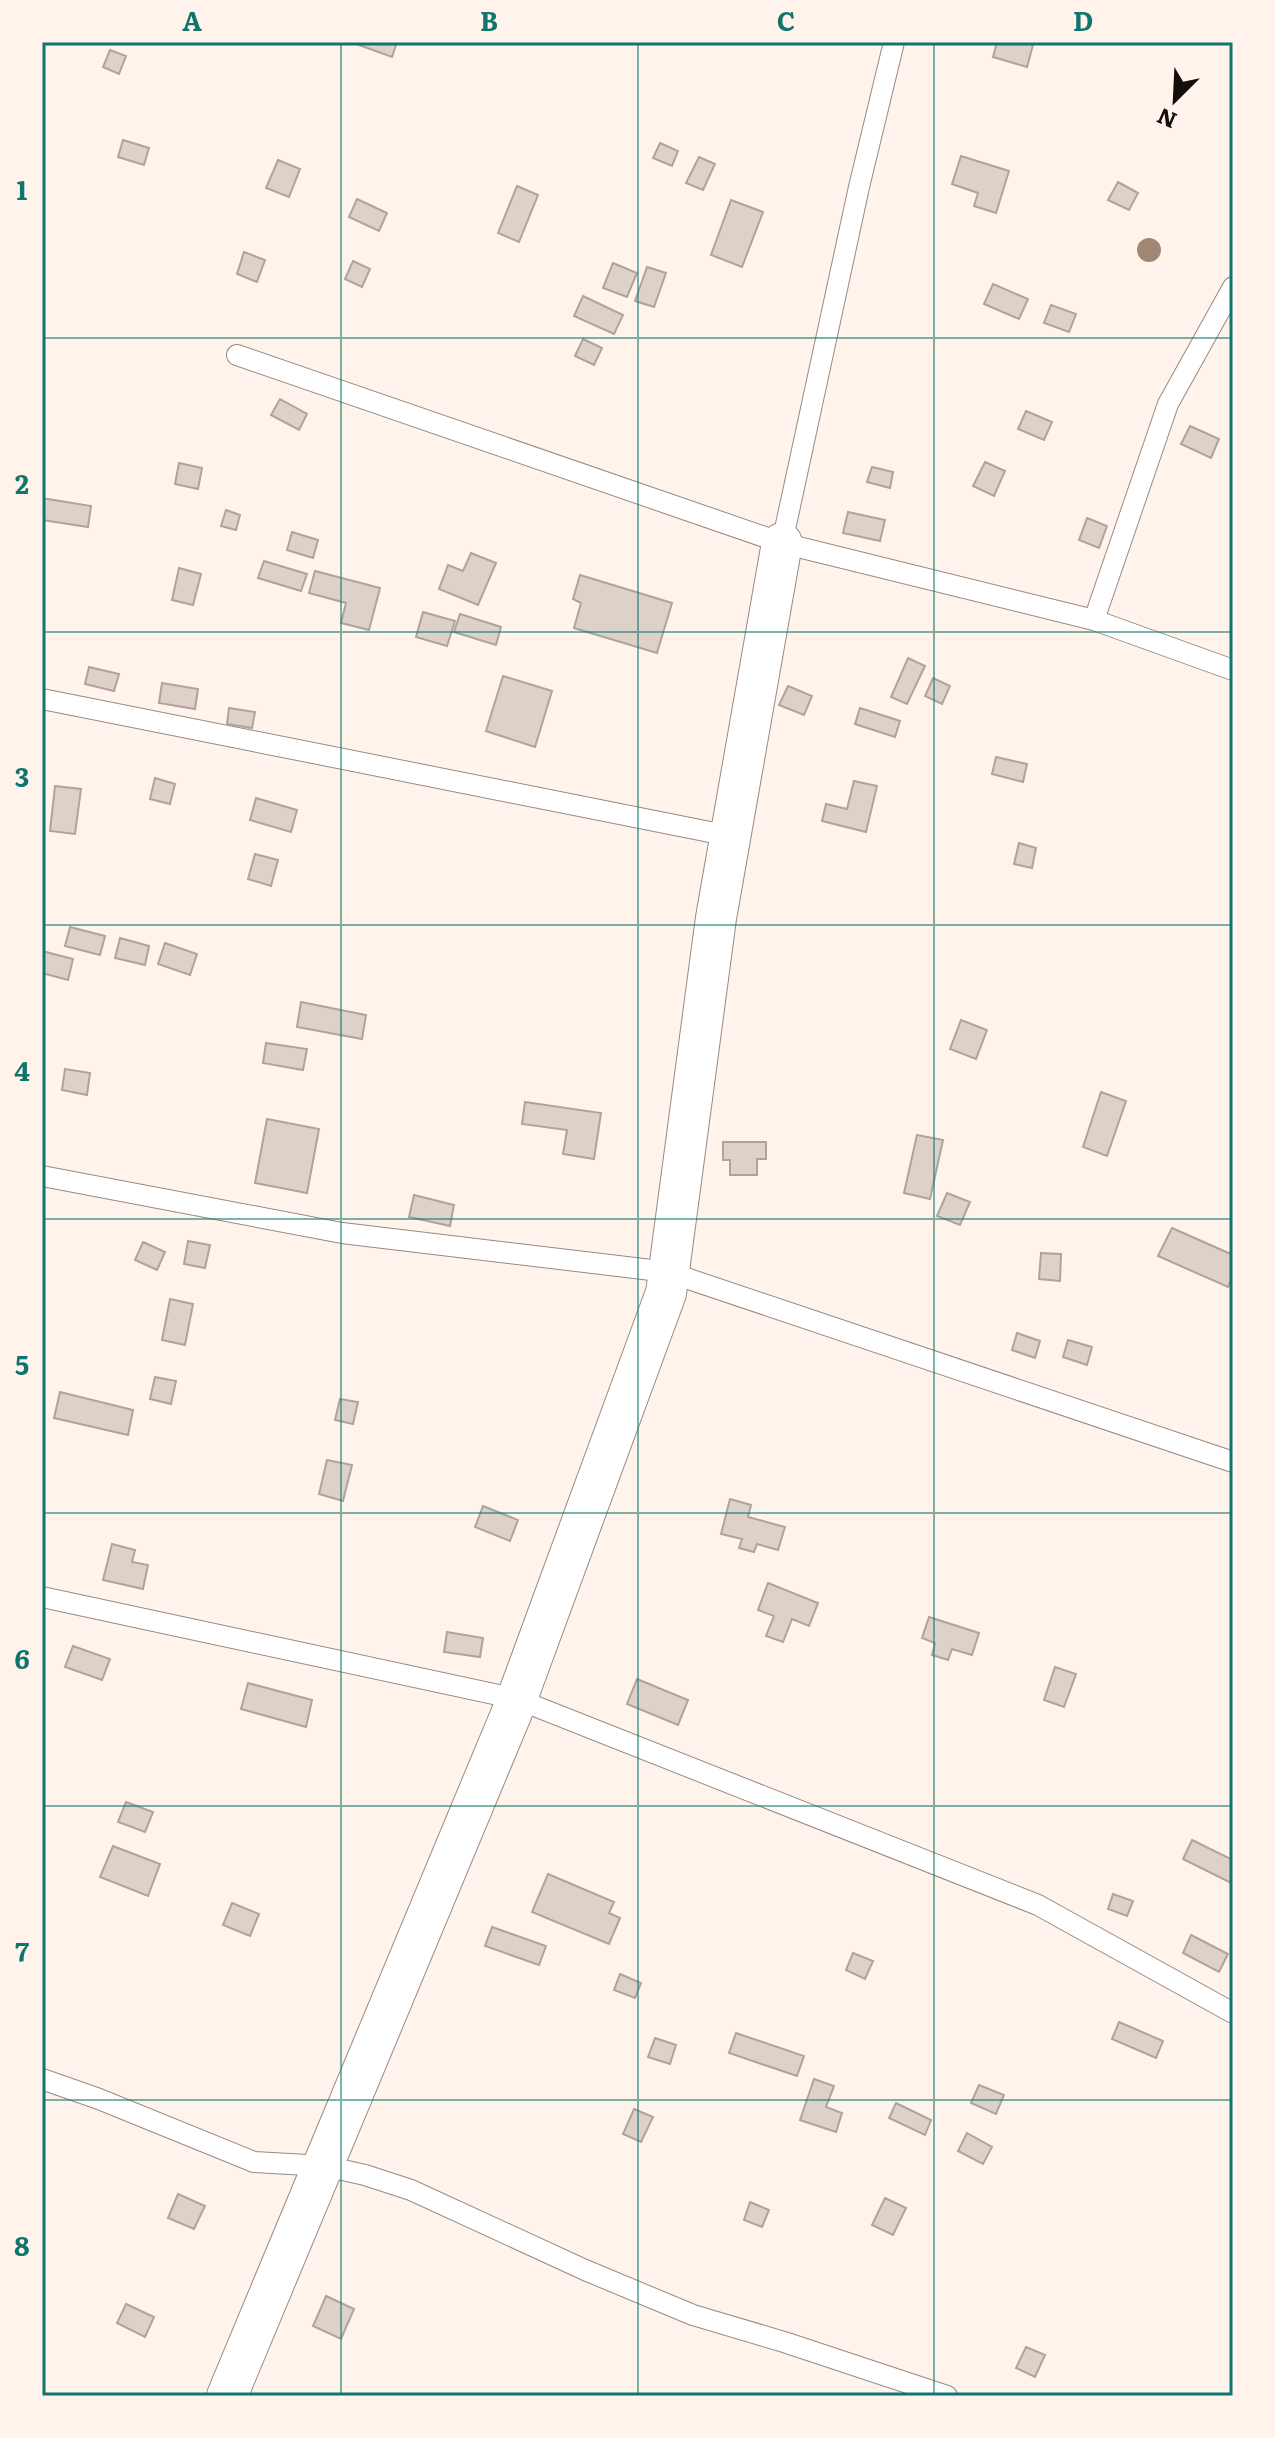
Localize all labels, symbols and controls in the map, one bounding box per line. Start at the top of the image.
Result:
text: A [182,0,202,39]
text: B [480,0,498,39]
text: C [777,0,795,39]
text: D [1073,0,1093,39]
north arrow [1135,60,1215,140]
text: N [1151,101,1181,138]
text: 1 [17,169,28,208]
text: 2 [15,463,29,502]
text: 3 [15,756,29,795]
text: 4 [14,1050,30,1089]
text: 5 [15,1344,29,1383]
text: 6 [14,1638,30,1677]
text: 7 [15,1931,29,1970]
text: 8 [14,2225,30,2264]

